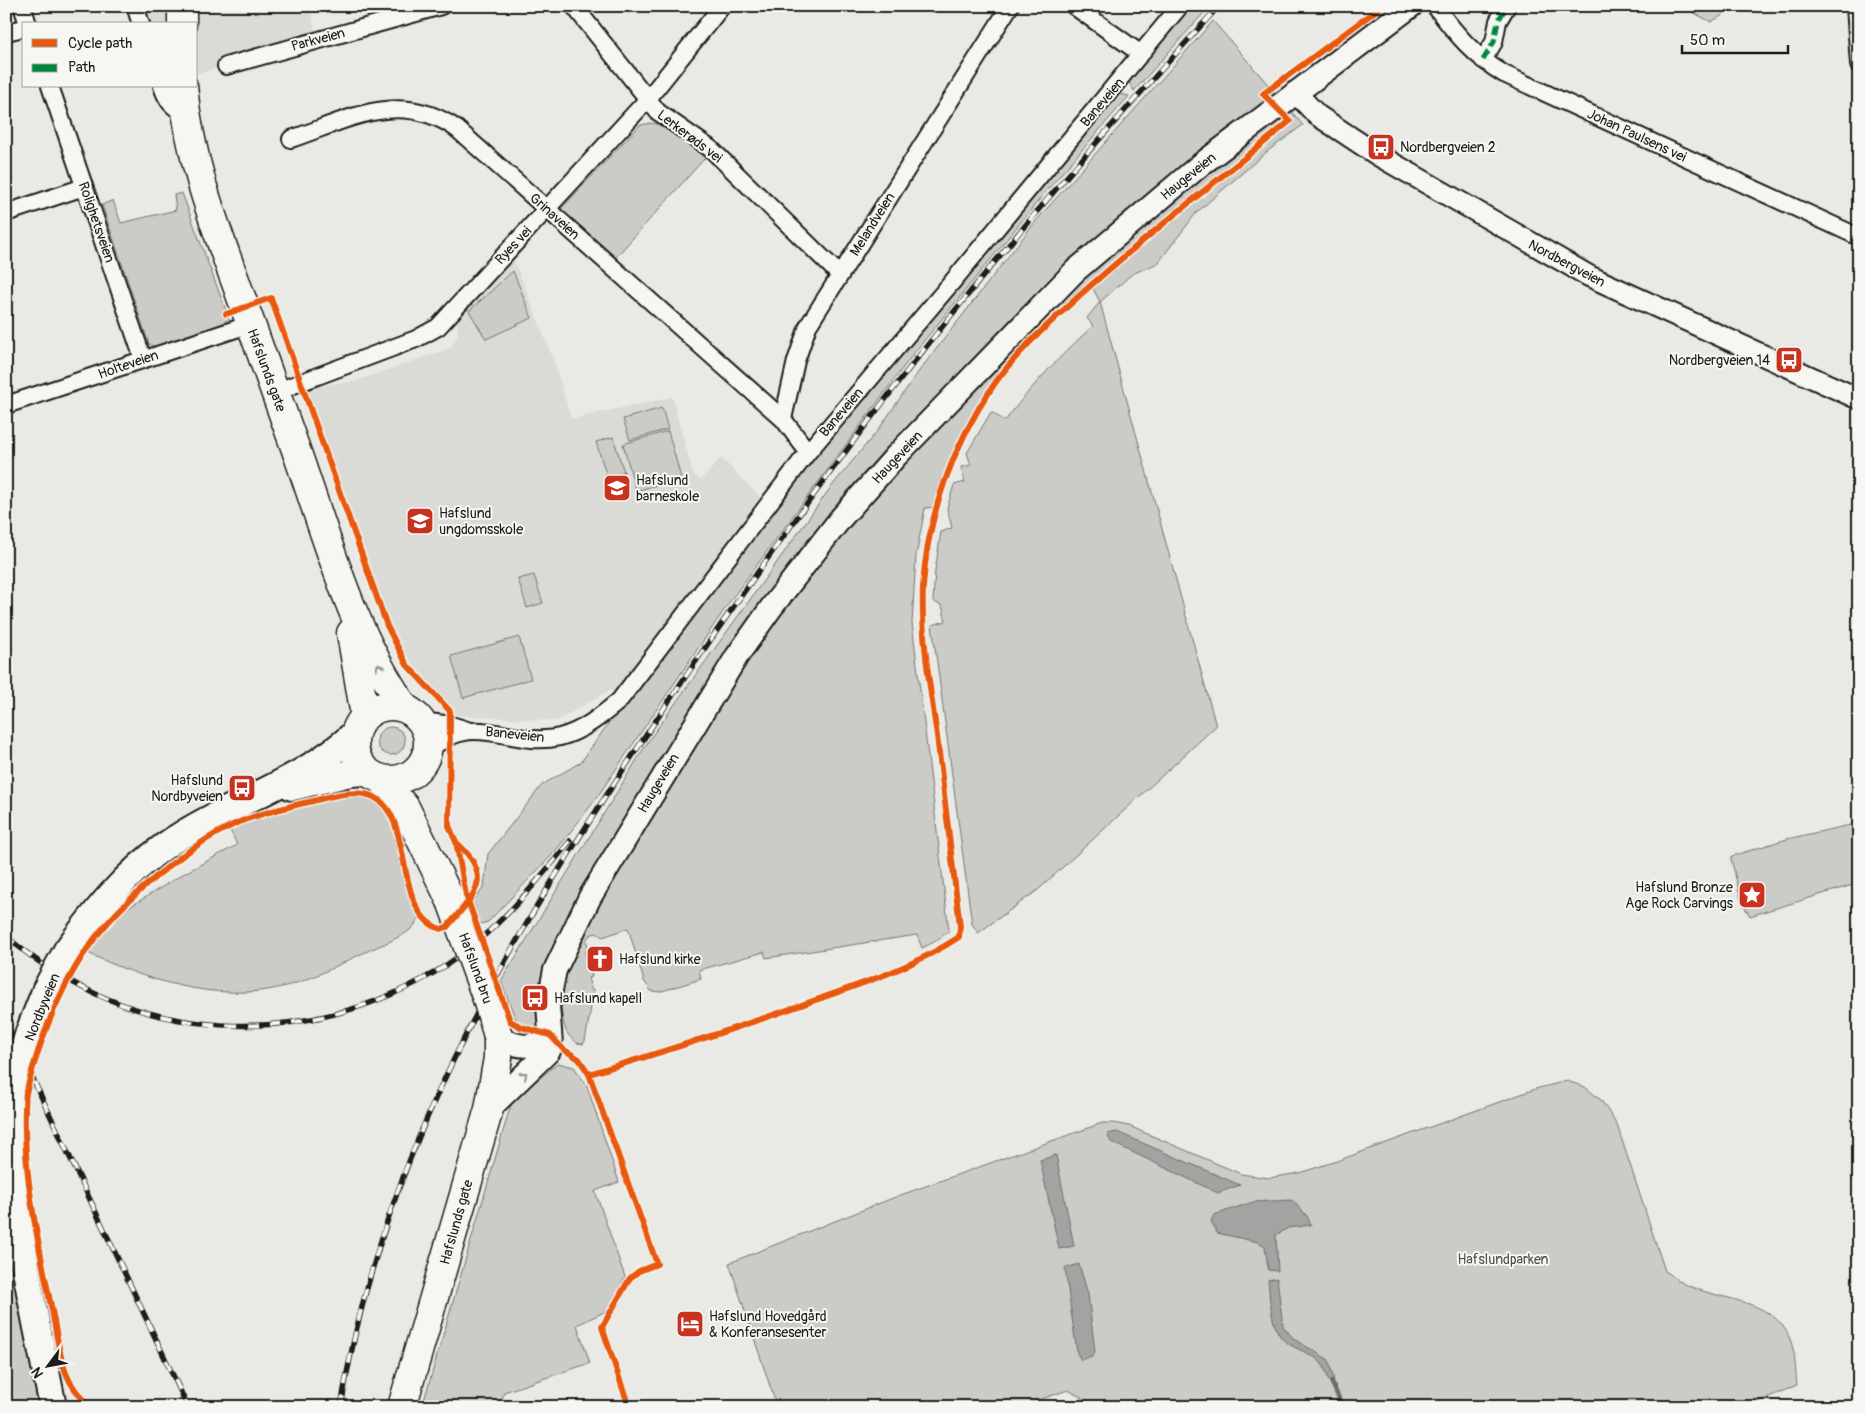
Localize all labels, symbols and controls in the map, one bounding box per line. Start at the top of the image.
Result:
legend [22,22,198,88]
scale bar [1682,22,1789,54]
street label: Parkveien [289,24,347,55]
text: 50 m [1690,31,1725,50]
text: Cycle path [68,34,132,53]
text: Path [68,58,95,77]
street label: Baneveien [1077,74,1128,130]
street label: Johan Paulsens vei [1585,105,1689,166]
street label: Lerkerøds vei [654,106,726,167]
bus stop icon: Nordbergveien 2 [1366,132,1396,162]
place label: Nordbergveien 2 [1400,139,1496,156]
street label: Haugeveien [1157,149,1219,204]
street label: Rolighetsveien [75,180,118,265]
street label: Melandveien [846,189,899,259]
street label: Grinaveien [526,190,583,243]
street label: Ryes vei [492,222,536,268]
street label: Nordbergveien [1525,236,1608,291]
street label: Hafslunds gate [244,326,290,414]
bus stop icon: Nordbergveien 14 [1774,345,1804,375]
street label: Holteveien [96,346,161,383]
place label: Nordbergveien 14 [1669,352,1770,369]
street label: Baneveien [816,384,867,440]
street label: Haugeveien [869,427,926,487]
place label: Hafslund barneskole [636,472,699,505]
school or university icon: Hafslund barneskole [602,473,632,503]
place label: Hafslund ungdomsskole [439,505,523,538]
school or university icon: Hafslund ungdomsskole [405,506,435,536]
one-way arrow [375,663,385,672]
street label: Baneveien [485,723,545,746]
street label: Haugeveien [634,750,683,816]
place label: Hafslund Nordbyveien [151,772,223,805]
bus stop icon: Hafslund Nordbyveien [227,773,257,803]
place label: Hafslund Bronze Age Rock Carvings [1625,879,1734,912]
place icon: Hafslund Bronze Age Rock Carvings [1737,880,1767,910]
street label: Hafslund bru [455,930,496,1006]
church icon: Hafslund kirke [585,944,615,974]
place label: Hafslund kirke [619,951,701,968]
street label: Nordbyveien [21,971,64,1044]
bus stop icon: Hafslund kapell [520,983,550,1013]
place label: Hafslund kapell [554,990,642,1007]
one-way arrow [518,1072,527,1081]
street label: Hafslunds gate [436,1178,477,1267]
park label: Hafslundparken [1458,1251,1549,1268]
place label: Hafslund Hovedgård & Konferansesenter [709,1308,827,1341]
hotel icon: Hafslund Hovedgård & Konferansesenter [675,1309,705,1339]
north arrow [22,1340,72,1390]
text: N [28,1364,47,1381]

